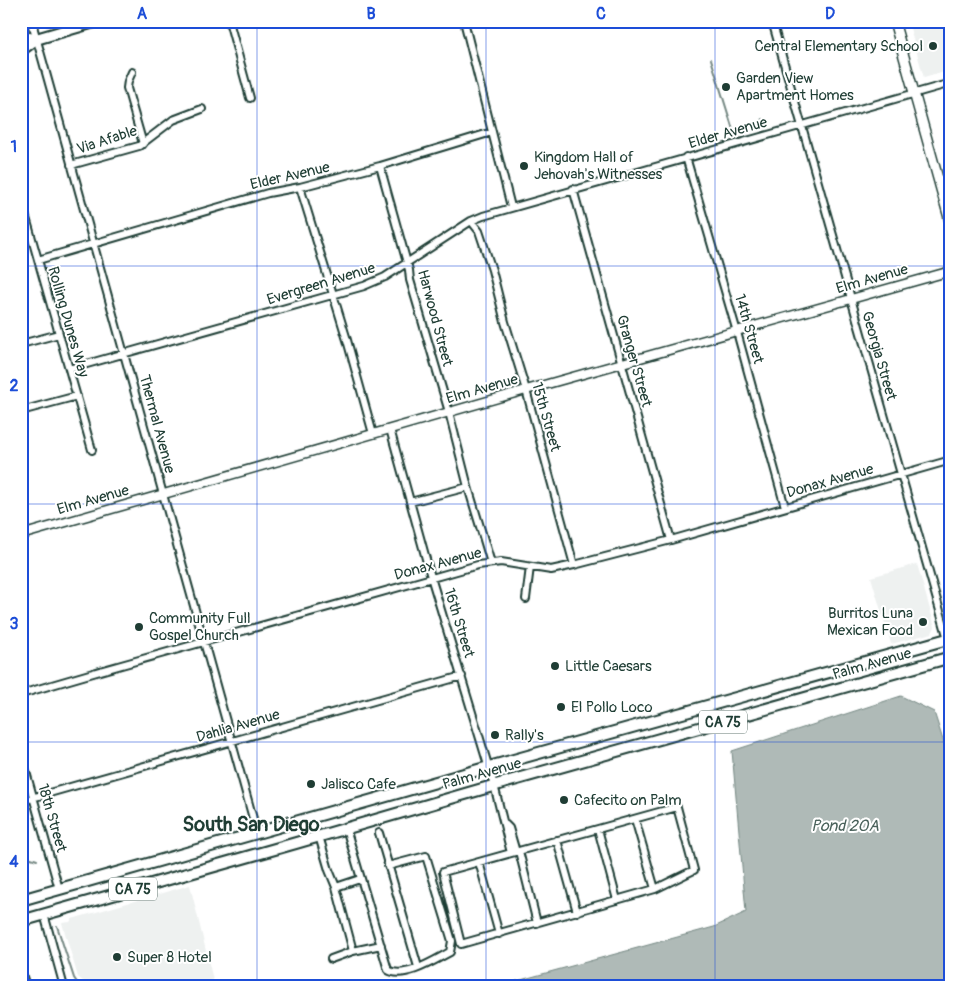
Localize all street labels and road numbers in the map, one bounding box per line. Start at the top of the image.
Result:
street label: Elder Avenue [686,113,770,153]
street label: Via Afable [74,121,140,159]
street label: Elder Avenue [248,158,332,194]
street label: Evergreen Avenue [265,258,378,309]
street label: Elm Avenue [834,259,911,298]
street label: Rolling Dunes Way [43,264,93,380]
street label: Harwood Street [413,268,457,369]
street label: 14th Street [730,292,768,367]
street label: Georgia Street [857,309,901,404]
street label: Granger Street [612,313,656,410]
street label: Elm Avenue [444,369,521,408]
street label: Thermal Avenue [135,373,179,476]
street label: 15th Street [527,380,565,455]
street label: Donax Avenue [784,459,876,502]
street label: Elm Avenue [55,480,132,519]
street label: Donax Avenue [392,543,484,585]
street label: 16th Street [439,586,479,661]
street label: Palm Avenue [830,644,914,684]
street label: Dahlia Avenue [194,705,283,747]
road number: CA 75 [699,710,747,734]
street label: Palm Avenue [440,754,524,794]
street label: 18th Street [33,782,71,855]
road number: CA 75 [109,878,157,901]

